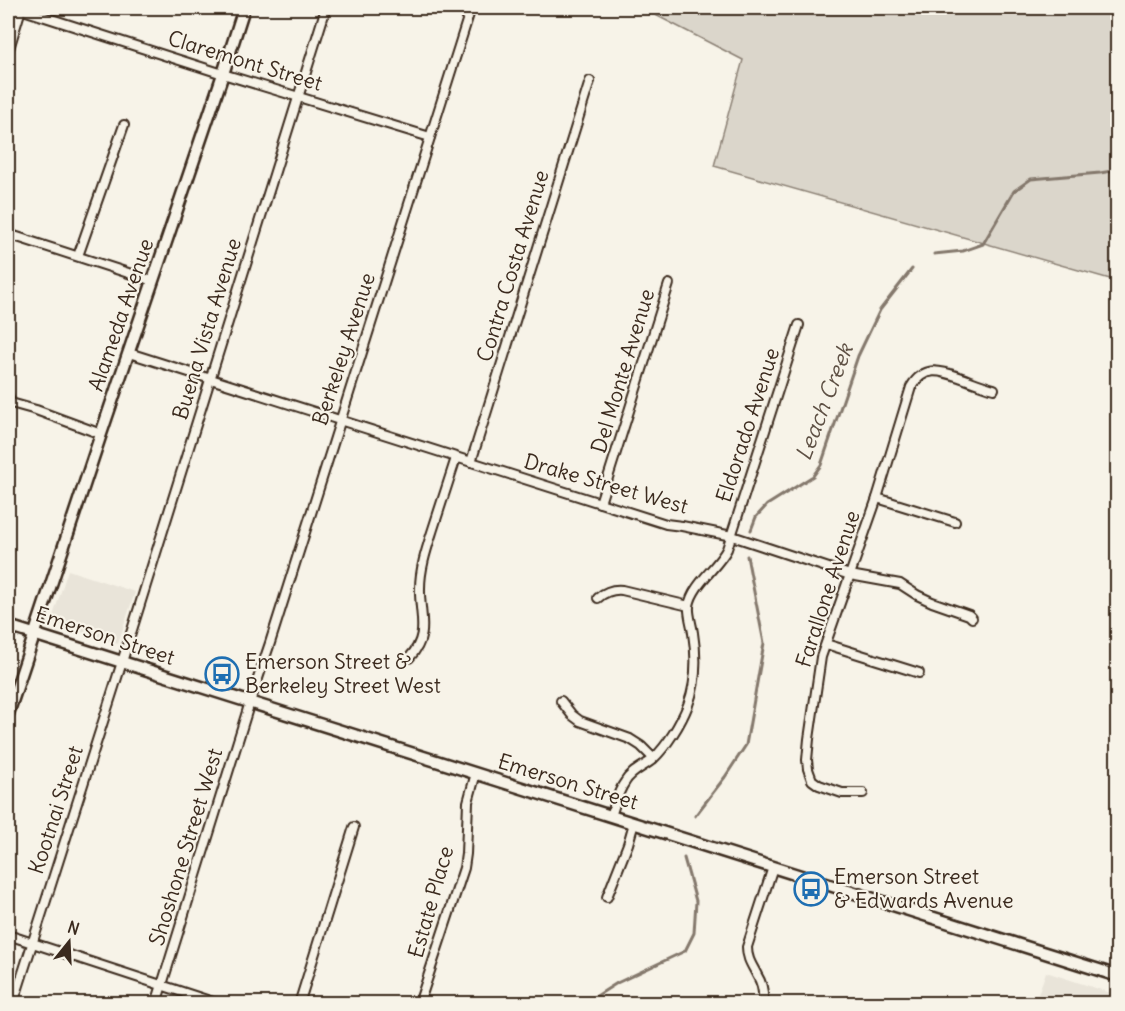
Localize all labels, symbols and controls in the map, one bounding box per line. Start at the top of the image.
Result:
street label: Claremont Street [165,24,326,97]
street label: Contra Costa Avenue [470,167,555,365]
street label: Alameda Avenue [82,235,159,395]
street label: Buena Vista Avenue [166,235,247,423]
street label: Berkeley Avenue [306,269,381,429]
street label: Del Monte Avenue [585,286,660,456]
water label: Leach Creek [789,338,860,464]
street label: Eldorado Avenue [710,344,785,506]
street label: Drake Street West [521,447,691,520]
street label: Farallone Avenue [789,507,866,671]
street label: Emerson Street [32,600,178,671]
place label: Emerson Street & Berkeley Street West [245,648,441,699]
bus stop icon: Emerson Street & Berkeley Street West [204,656,240,692]
street label: Kootnai Street [22,742,89,877]
street label: Shoshone Street West [143,745,228,949]
street label: Emerson Street [495,747,641,816]
street label: Estate Place [402,843,459,961]
place label: Emerson Street & Edwards Avenue [834,863,1014,914]
bus stop icon: Emerson Street & Edwards Avenue [793,871,829,907]
north arrow [39,912,99,972]
text: N [65,917,82,939]

